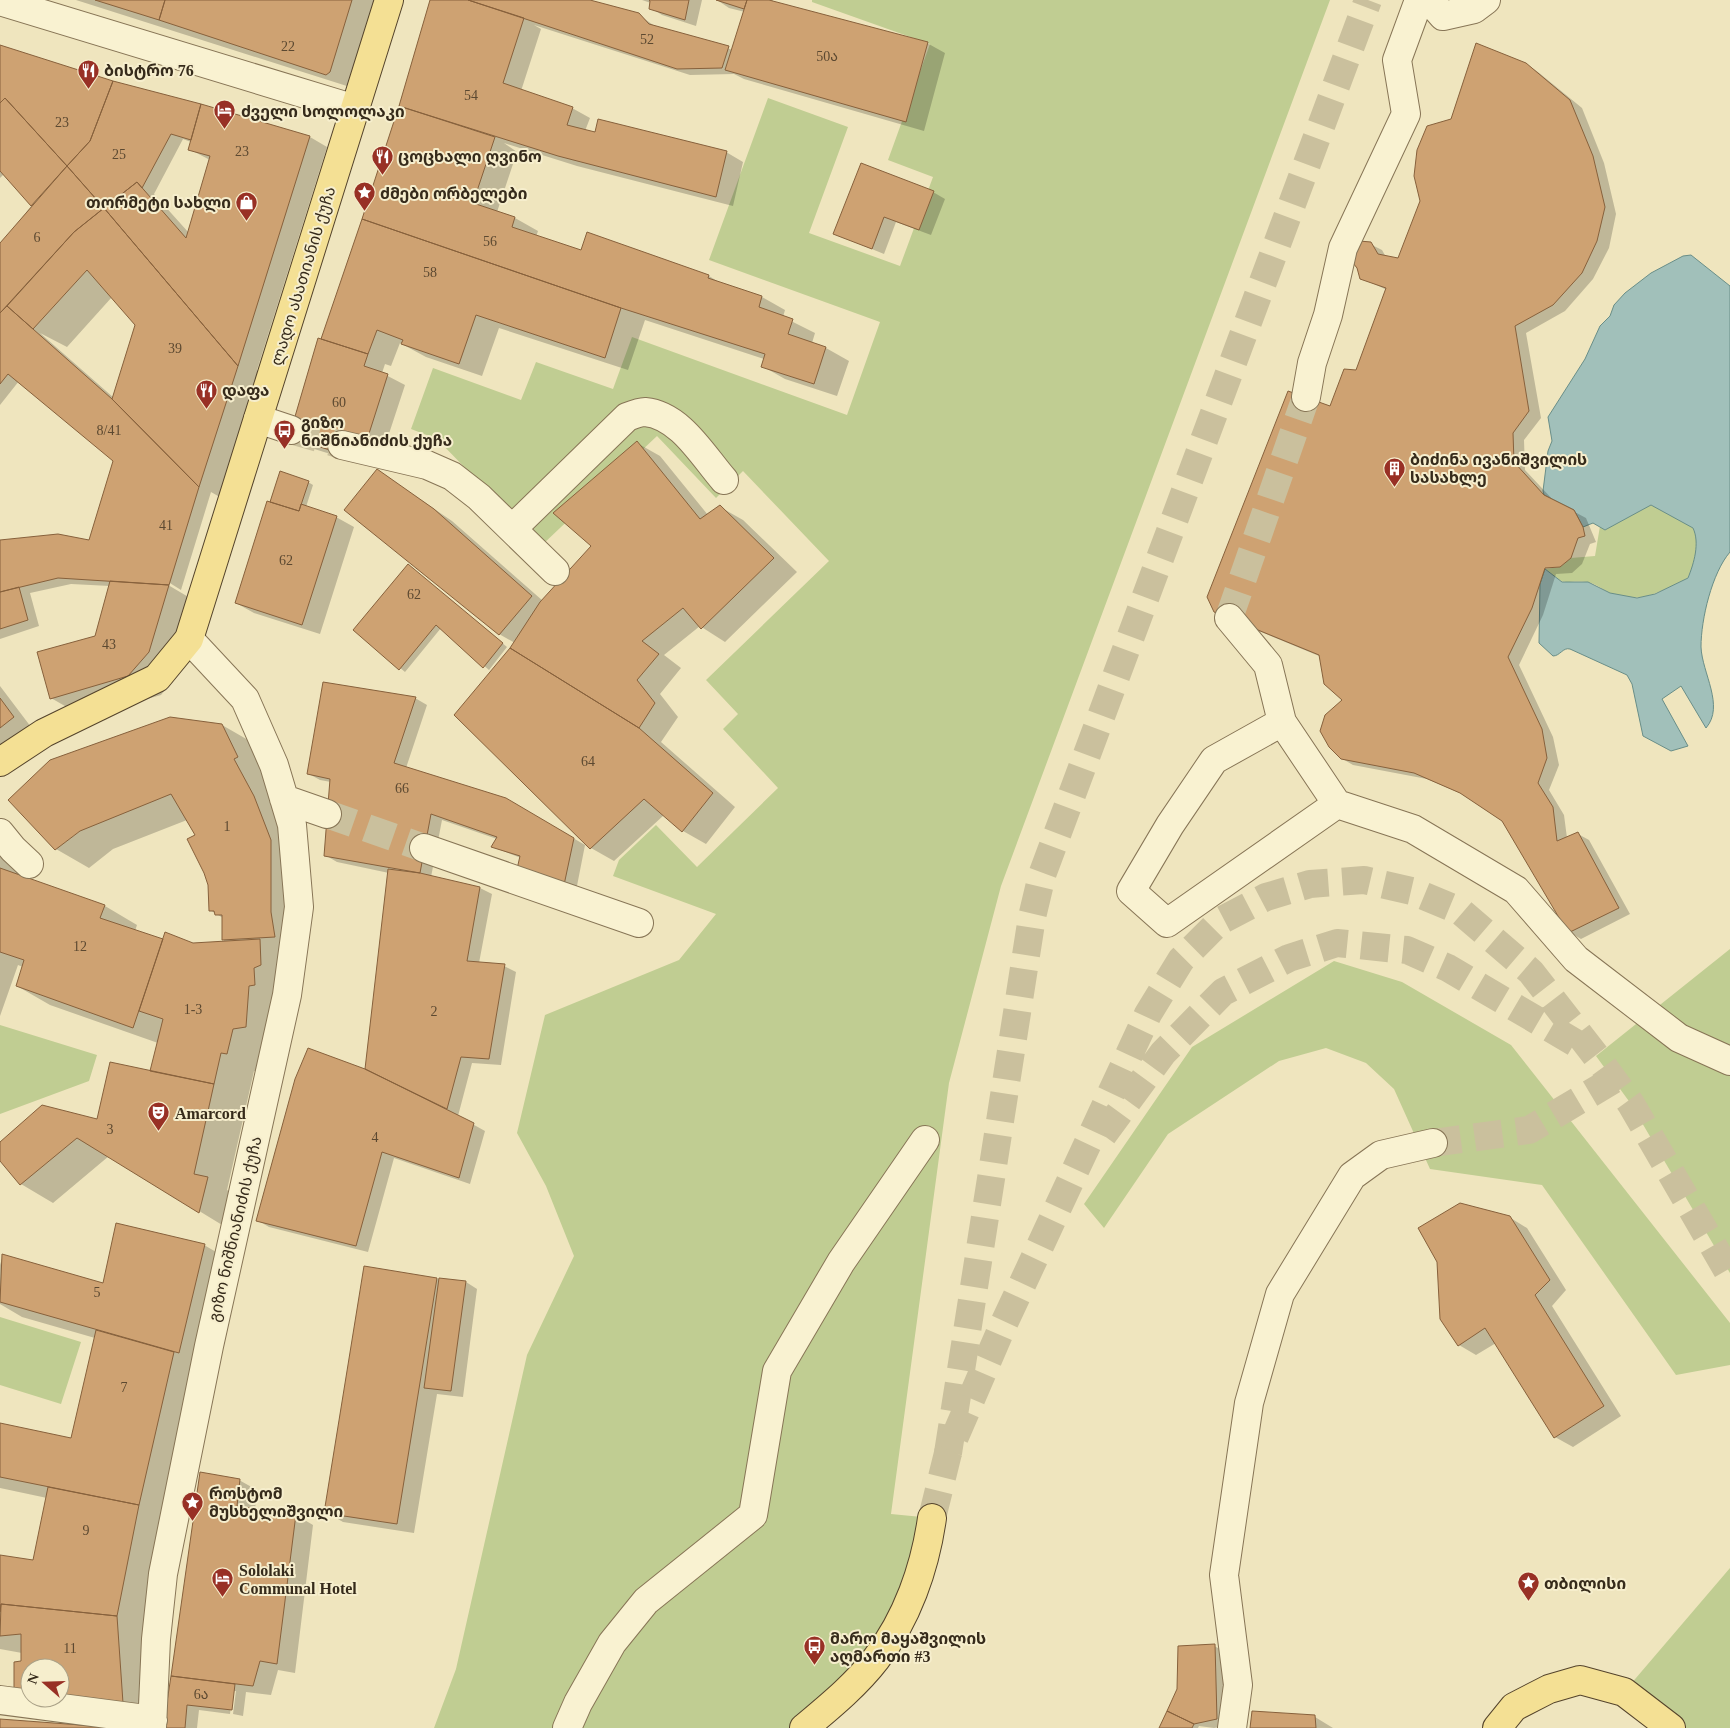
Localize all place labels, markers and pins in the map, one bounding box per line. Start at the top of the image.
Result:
restaurant icon: ბისტრო 76 [76,58,100,89]
place label: ბისტრო 76 [104,62,194,80]
hotel icon: ძველი სოლოლაკი [213,99,237,130]
place label: ძველი სოლოლაკი [241,103,405,122]
restaurant icon: ცოცხალი ღვინო [370,144,394,175]
place label: ცოცხალი ღვინო [398,148,542,167]
place icon: ძმები ორბელები [352,181,376,212]
place label: ძმები ორბელები [380,185,527,204]
shop icon: თორმეტი სახლი [235,190,259,221]
place label: თორმეტი სახლი [86,194,231,213]
restaurant icon: დაფა [194,378,218,409]
place label: დაფა [222,382,269,401]
place label: გიზო ნიშნიანიძის ქუჩა [301,414,452,450]
bus stop icon: გიზო ნიშნიანიძის ქუჩა [273,419,297,450]
place label: ბიძინა ივანიშვილის სასახლე [1410,451,1587,488]
building icon: ბიძინა ივანიშვილის სასახლე [1382,456,1406,487]
theatre icon: Amarcord [147,1101,171,1132]
place label: Amarcord [175,1105,246,1122]
place label: როსტომ მუსხელიშვილი [209,1485,343,1522]
place icon: როსტომ მუსხელიშვილი [181,1490,205,1521]
place label: Sololaki Communal Hotel [239,1562,357,1597]
hotel icon: Sololaki Communal Hotel [211,1567,235,1598]
place icon: თბილისი [1516,1571,1540,1602]
place label: თბილისი [1544,1575,1626,1594]
place label: მარო მაყაშვილის აღმართი #3 [830,1630,986,1667]
bus stop icon: მარო მაყაშვილის აღმართი #3 [802,1635,826,1666]

